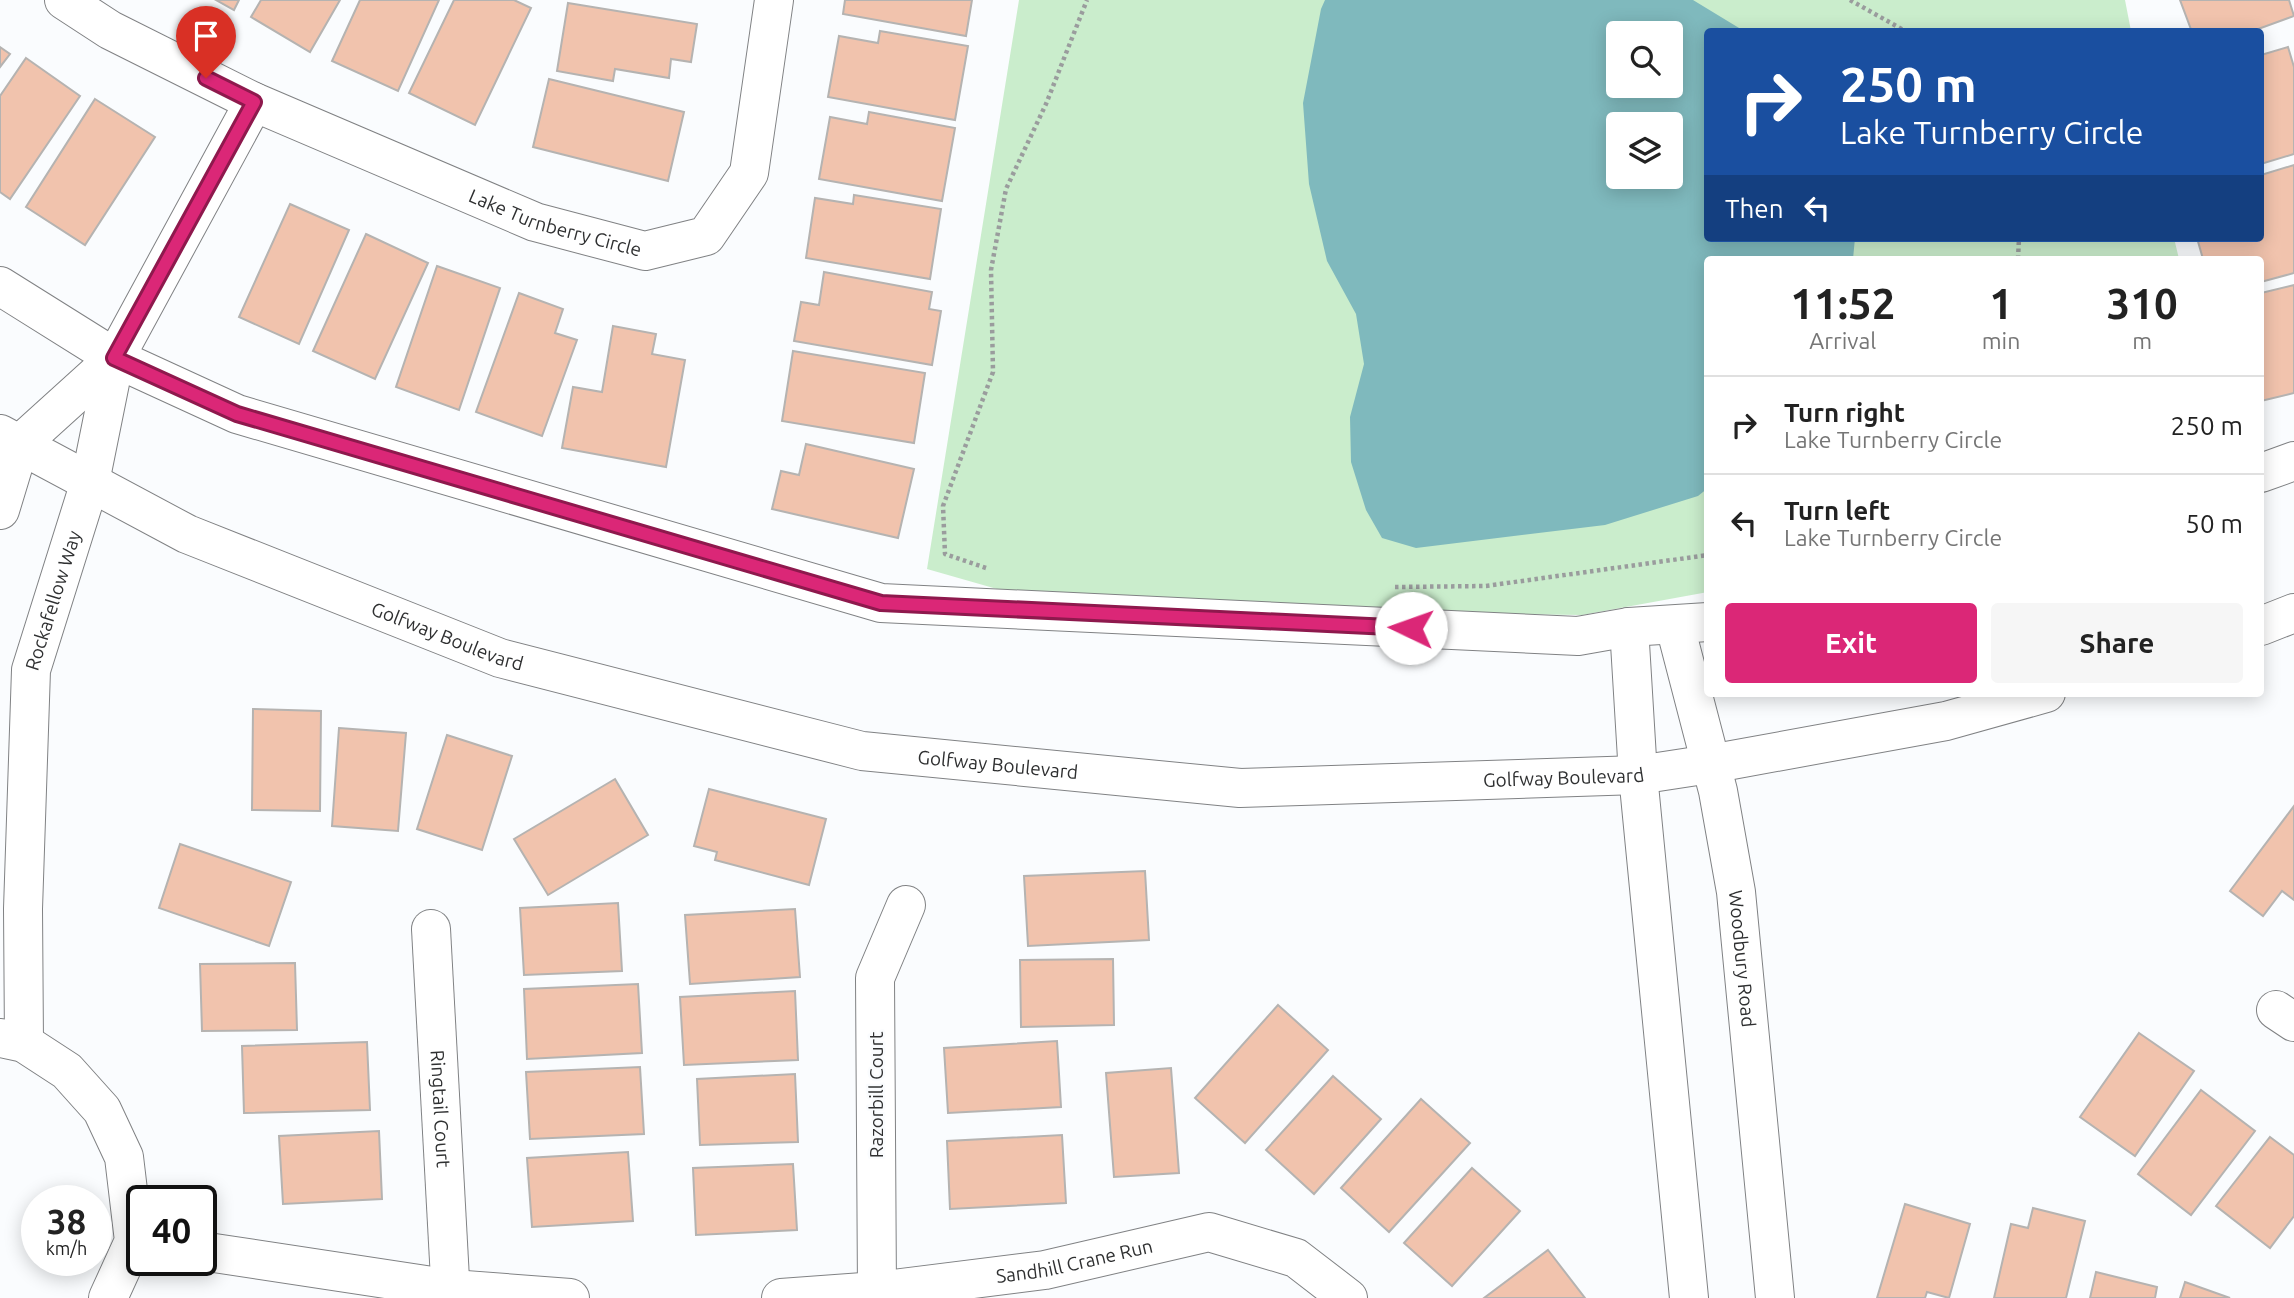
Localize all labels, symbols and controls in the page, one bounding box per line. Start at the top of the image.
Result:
pin [176,6,236,78]
icon: arrive [187,17,225,55]
map controls [1606,21,1683,189]
button: search [1606,21,1683,98]
icon: right [1725,56,1816,147]
text: 250 m [1840,56,1977,111]
button: layers [1606,112,1683,189]
text: Lake Turnberry Circle [1840,114,2143,150]
street label: Lake Turnberry Circle [466,184,644,261]
icon: left [1798,189,1836,227]
text: Then [1725,194,1784,223]
text: 11:52 [1790,280,1895,327]
text: 1 [1989,280,2013,327]
text: 310 [2107,280,2178,327]
text: Arrival [1809,328,1876,353]
text: min [1982,328,2020,353]
text: m [2132,328,2152,353]
text: Turn right [1784,398,1905,427]
icon: right [1725,406,1763,444]
text: 250 m [2171,411,2243,440]
text: Lake Turnberry Circle [1784,427,2002,452]
text: Turn left [1784,496,1890,525]
icon: left [1725,504,1763,542]
text: 50 m [2185,509,2243,538]
text: Lake Turnberry Circle [1784,525,2002,550]
street label: Rockafellow Way [21,528,85,673]
position arrow [1374,591,1448,665]
street label: Golfway Boulevard [368,597,526,675]
button: Exit [1725,603,1977,683]
button: Share [1991,603,2243,683]
street label: Golfway Boulevard [917,745,1079,783]
street label: Golfway Boulevard [1483,763,1646,791]
street label: Woodbury Road [1725,889,1760,1028]
street label: Razorbill Court [865,1031,887,1158]
street label: Ringtail Court [427,1049,455,1169]
speed limit sign: 40 [126,1185,217,1276]
text: 38 [47,1201,86,1241]
street label: Sandhill Crane Run [995,1234,1155,1287]
text: km/h [46,1238,87,1258]

